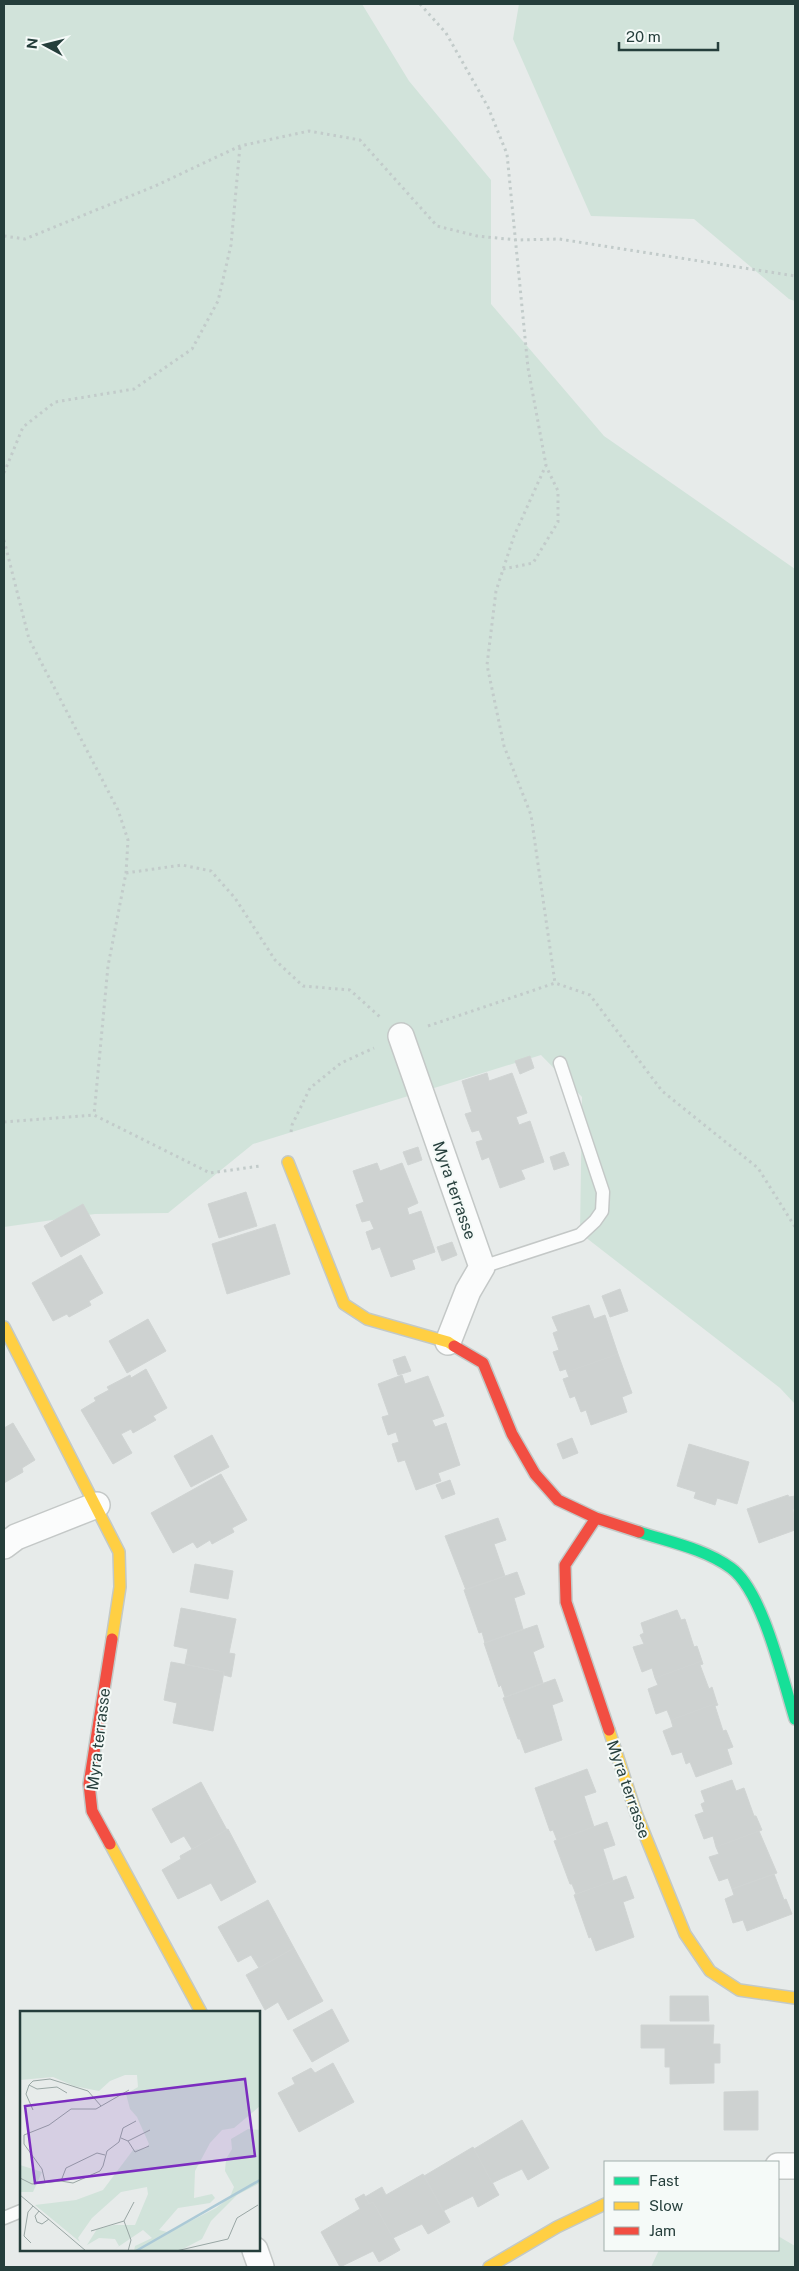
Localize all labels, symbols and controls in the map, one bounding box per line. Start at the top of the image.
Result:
north arrow [20,20,70,70]
scale bar [619,20,718,52]
text: 20 m [626,28,661,45]
text: N [23,37,41,50]
street label: Myra terrasse [429,1139,480,1242]
street label: Myra terrasse [83,1687,114,1791]
street label: Myra terrasse [603,1738,654,1841]
inset map [20,2011,260,2251]
legend [604,2161,779,2251]
text: Fast [649,2172,679,2189]
text: Slow [649,2197,684,2214]
text: Jam [649,2222,676,2239]

